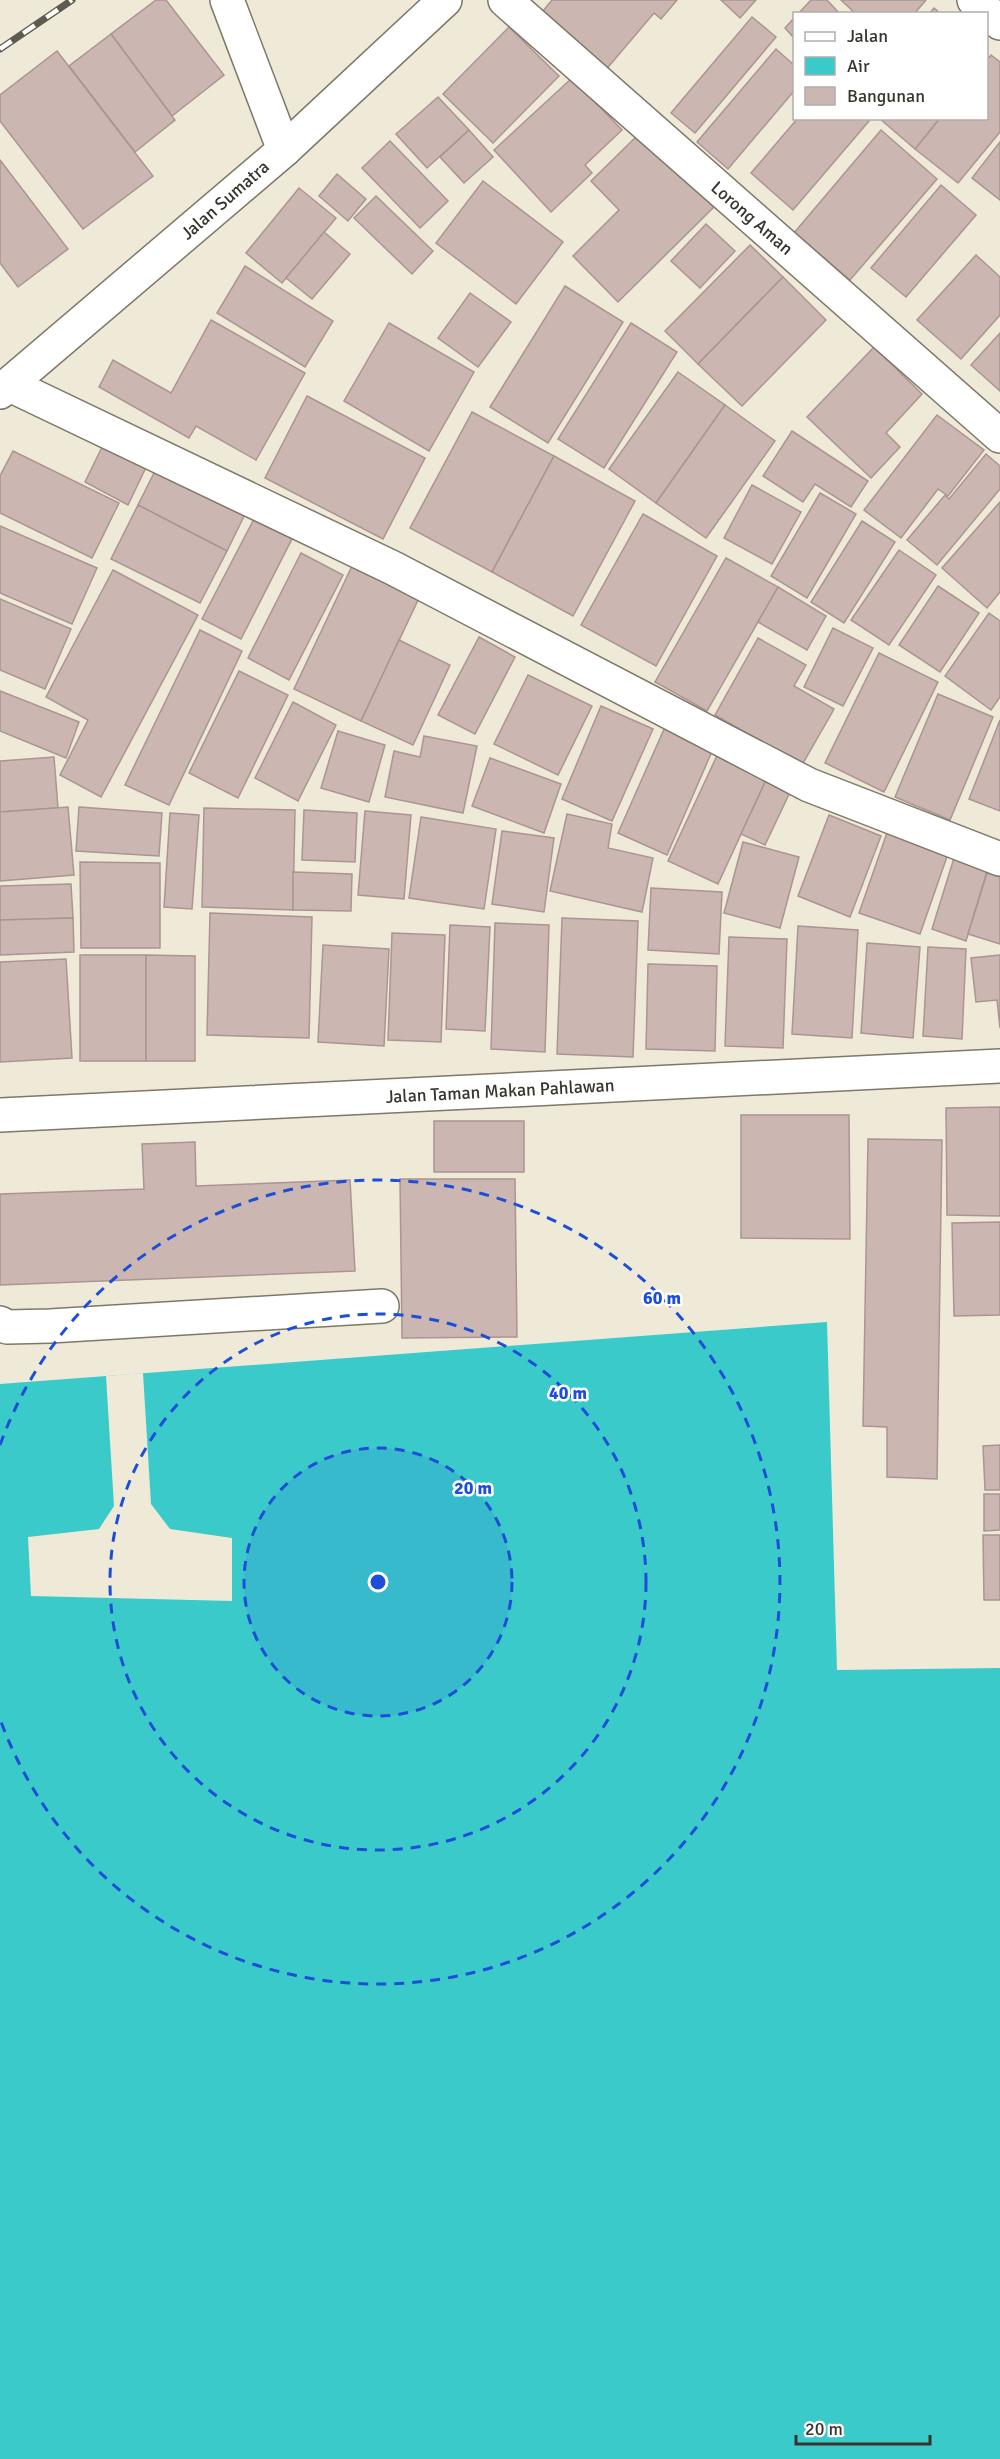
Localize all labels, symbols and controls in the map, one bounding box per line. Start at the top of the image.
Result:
legend [793,12,988,120]
text: Jalan [847,25,888,47]
text: Air [847,55,870,77]
text: Bangunan [847,85,925,107]
street label: Jalan Sumatra [176,156,274,244]
street label: Lorong Aman [706,176,798,260]
street label: Jalan Taman Makan Pahlawan [385,1074,615,1108]
text: 60 m [643,1287,681,1309]
text: 40 m [549,1382,587,1404]
text: 20 m [454,1477,492,1499]
centre of rings [368,1572,388,1592]
scale bar [796,2408,930,2446]
text: 20 m [805,2418,843,2440]

